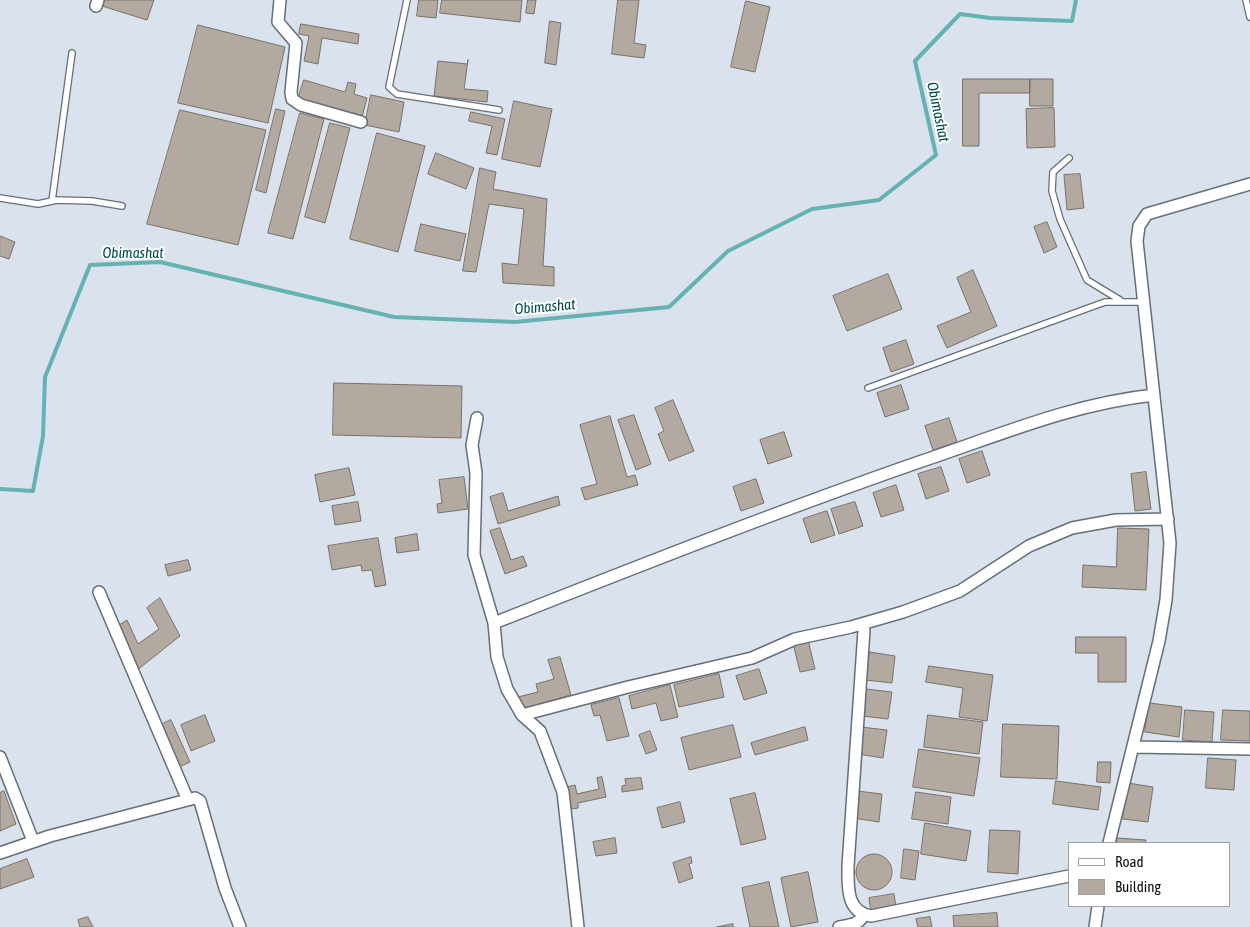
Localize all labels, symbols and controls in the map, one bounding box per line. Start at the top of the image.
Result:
water label: Obimashat [923,80,953,144]
water label: Obimashat [103,244,163,262]
water label: Obimashat [514,295,576,319]
legend [1068,842,1230,907]
text: Road [1115,853,1144,870]
text: Building [1115,878,1161,895]

